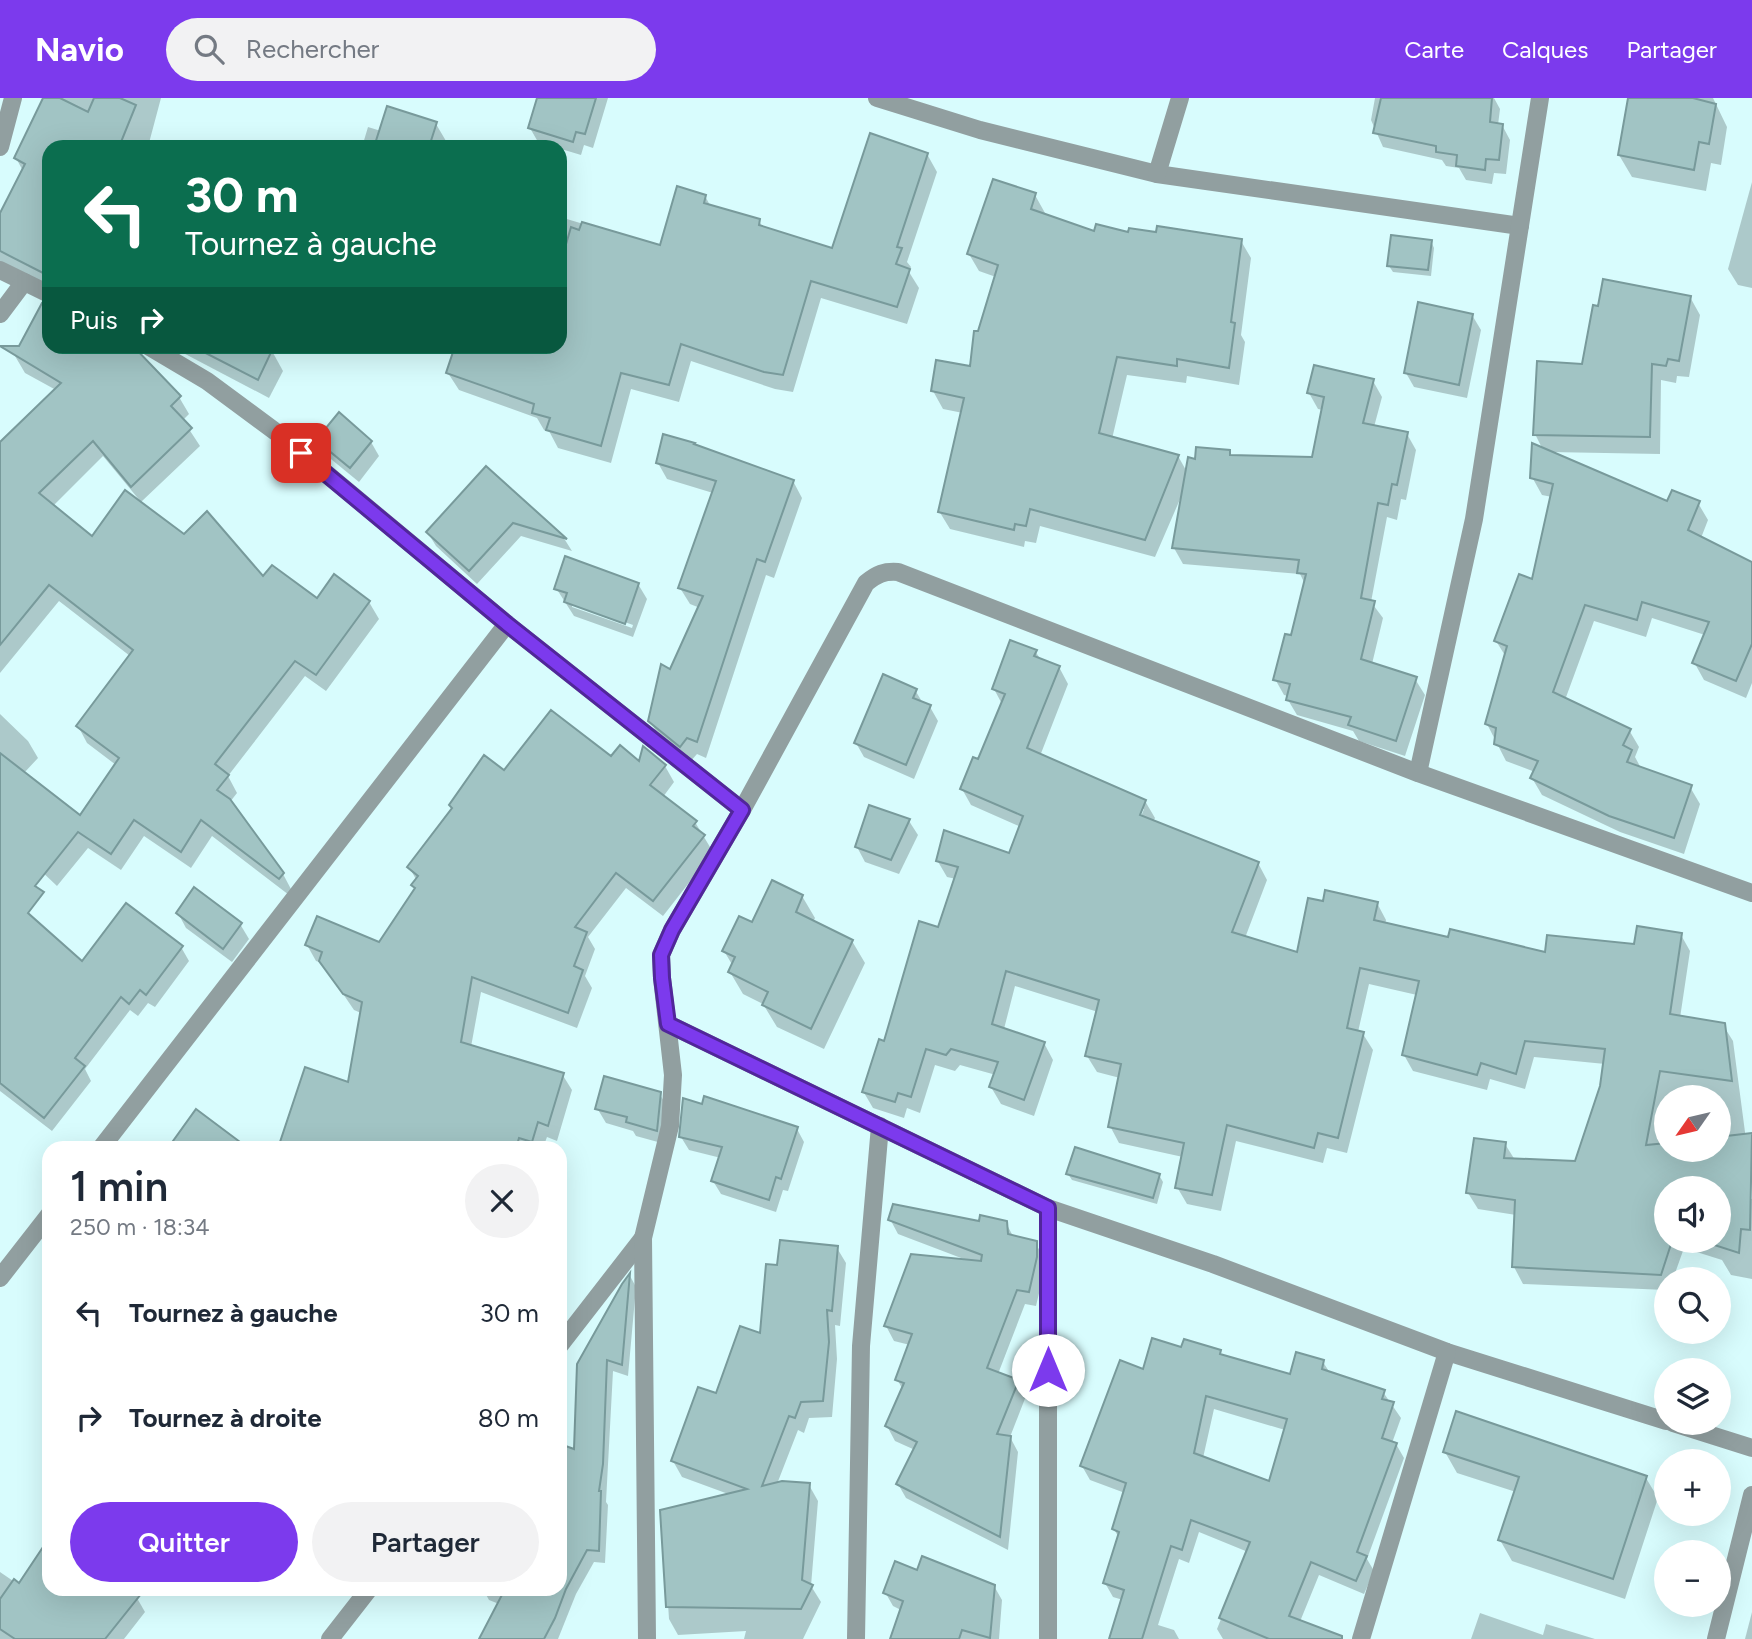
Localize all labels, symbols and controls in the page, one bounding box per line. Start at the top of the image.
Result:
search box [166,18,656,81]
text: Navio [35,30,124,69]
icon: search [190,30,228,68]
text: Rechercher [246,33,379,65]
text: Carte [1404,35,1464,64]
text: Calques [1502,35,1588,64]
text: Partager [1626,35,1717,64]
text: 30 m [185,165,298,224]
icon: left [70,168,161,259]
text: Tournez à gauche [185,225,437,263]
icon: right [132,301,170,339]
text: Puis [70,304,118,336]
pin [271,423,331,483]
icon: arrive [282,434,320,472]
north arrow [1654,1085,1731,1162]
map controls [1654,1085,1731,1617]
text: 1 min [70,1161,168,1212]
button: close [465,1164,539,1238]
button: sound [1654,1176,1731,1253]
text: 250 m · 18:34 [70,1213,210,1241]
button: search [1654,1267,1731,1344]
icon: left [70,1294,108,1332]
text: Tournez à gauche [129,1297,338,1329]
text: 30 m [480,1297,539,1329]
position arrow [1011,1333,1085,1407]
button: layers [1654,1358,1731,1435]
icon: right [70,1399,108,1437]
text: Tournez à droite [129,1402,322,1434]
text: 80 m [478,1402,539,1434]
button: + [1654,1449,1731,1526]
button: Quitter [70,1502,298,1582]
button: Partager [312,1502,539,1582]
button: − [1654,1540,1731,1617]

